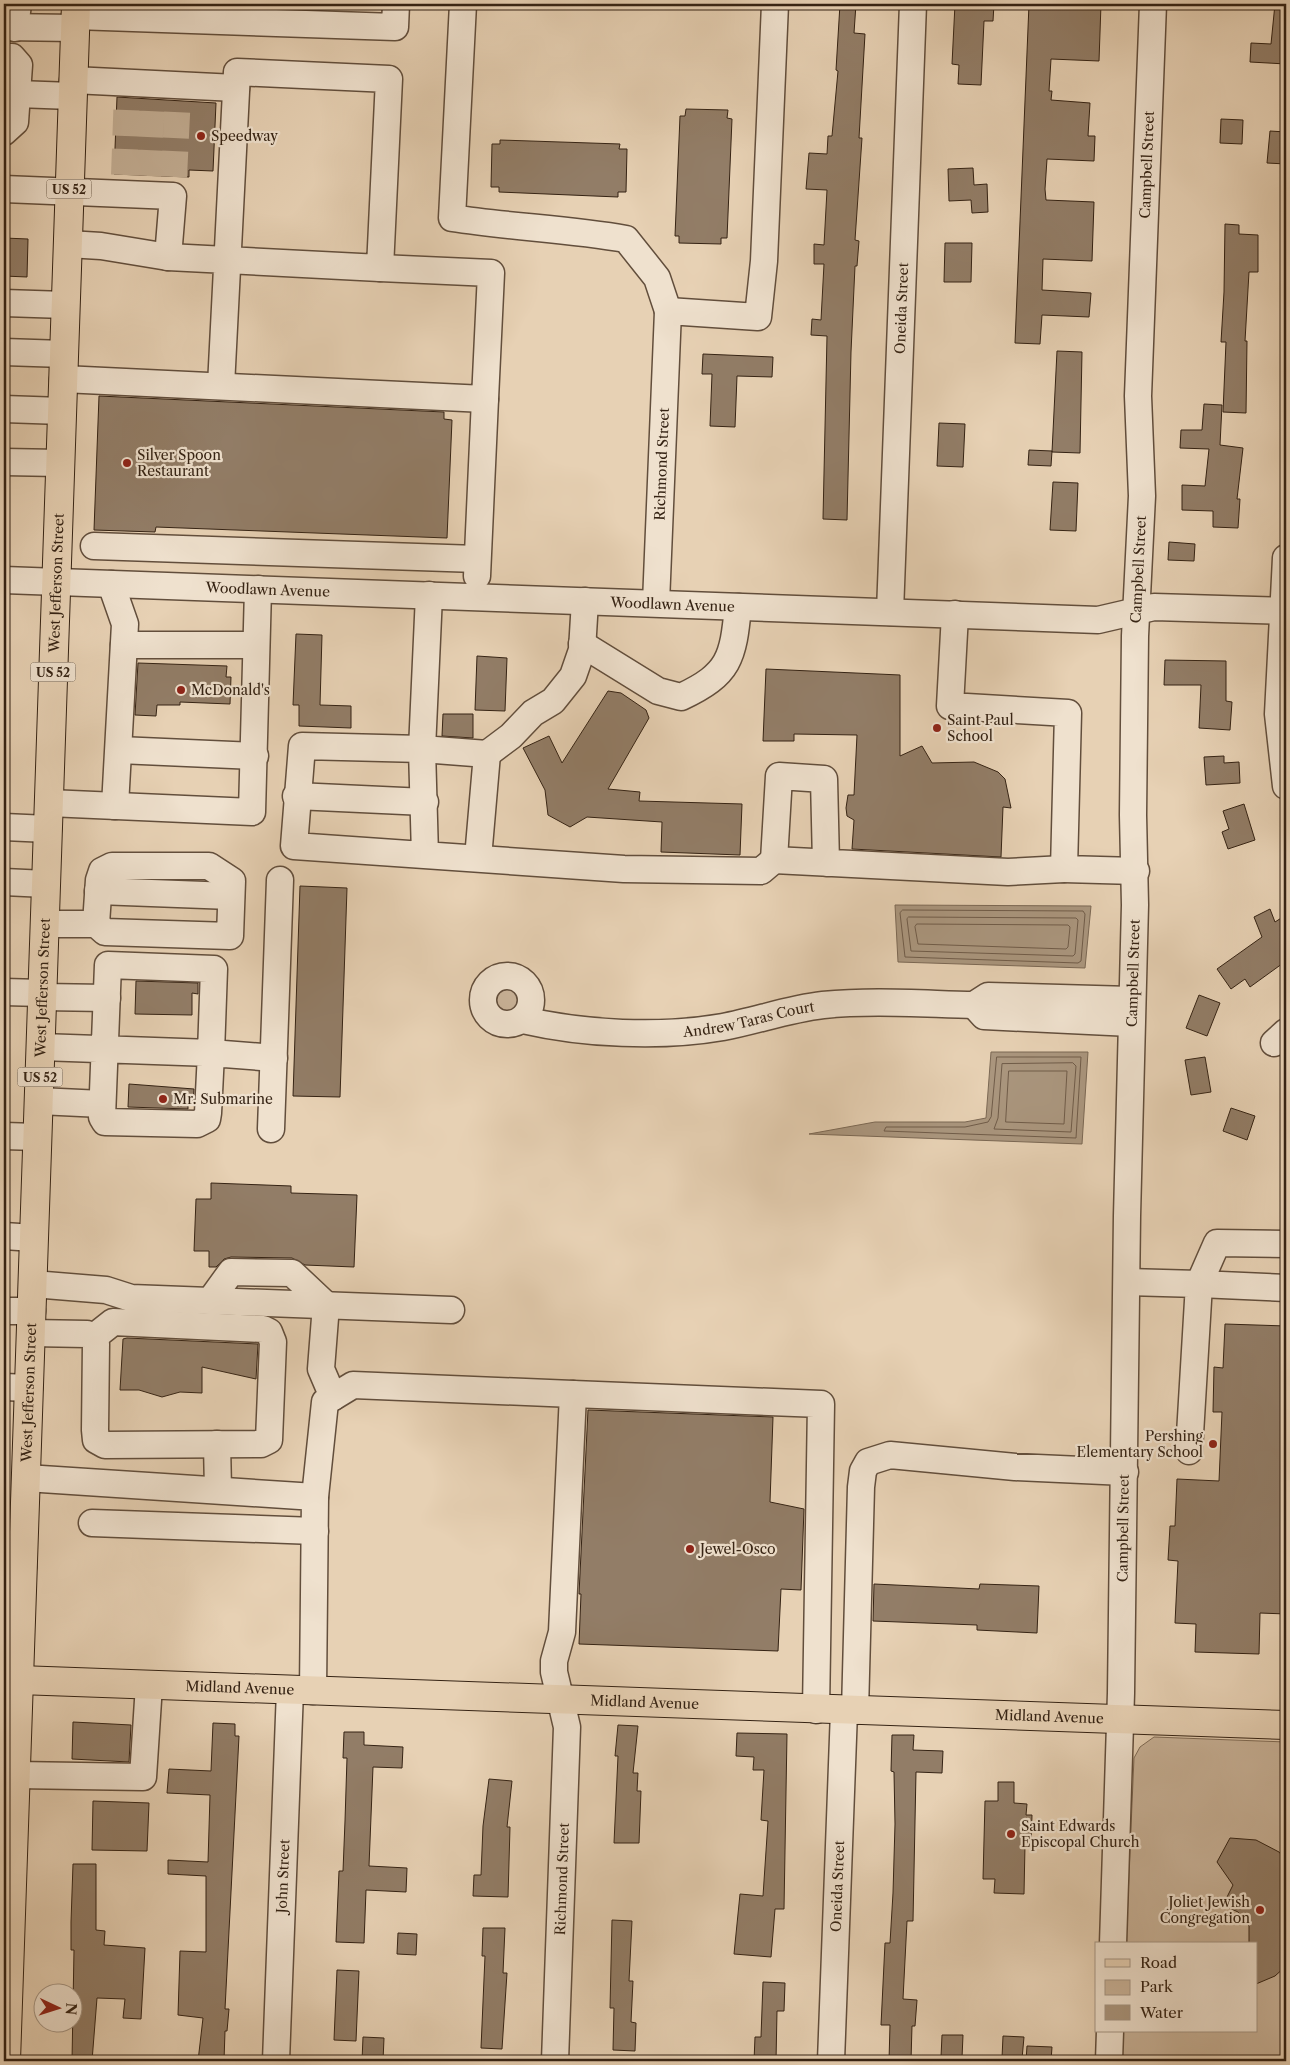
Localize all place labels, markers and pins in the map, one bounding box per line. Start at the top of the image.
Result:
place label: Speedway [211,127,278,145]
marker: Speedway [195,130,207,142]
place label: Silver Spoon Restaurant [137,446,221,480]
marker: Silver Spoon Restaurant [121,457,133,469]
place label: McDonald's [191,681,270,699]
marker: McDonald's [175,684,187,696]
place label: Saint Paul School [947,711,1014,745]
marker: Saint Paul School [931,722,943,734]
place label: Mr. Submarine [173,1090,273,1108]
marker: Mr. Submarine [157,1093,169,1105]
place label: Pershing Elementary School [1077,1427,1204,1461]
marker: Pershing Elementary School [1207,1438,1219,1450]
place label: Jewel-Osco [698,1540,776,1558]
marker: Jewel-Osco [684,1543,696,1555]
place label: Saint Edwards Episcopal Church [1021,1817,1140,1851]
marker: Saint Edwards Episcopal Church [1005,1828,1017,1840]
place label: Joliet Jewish Congregation [1160,1893,1250,1927]
marker: Joliet Jewish Congregation [1254,1904,1266,1916]

